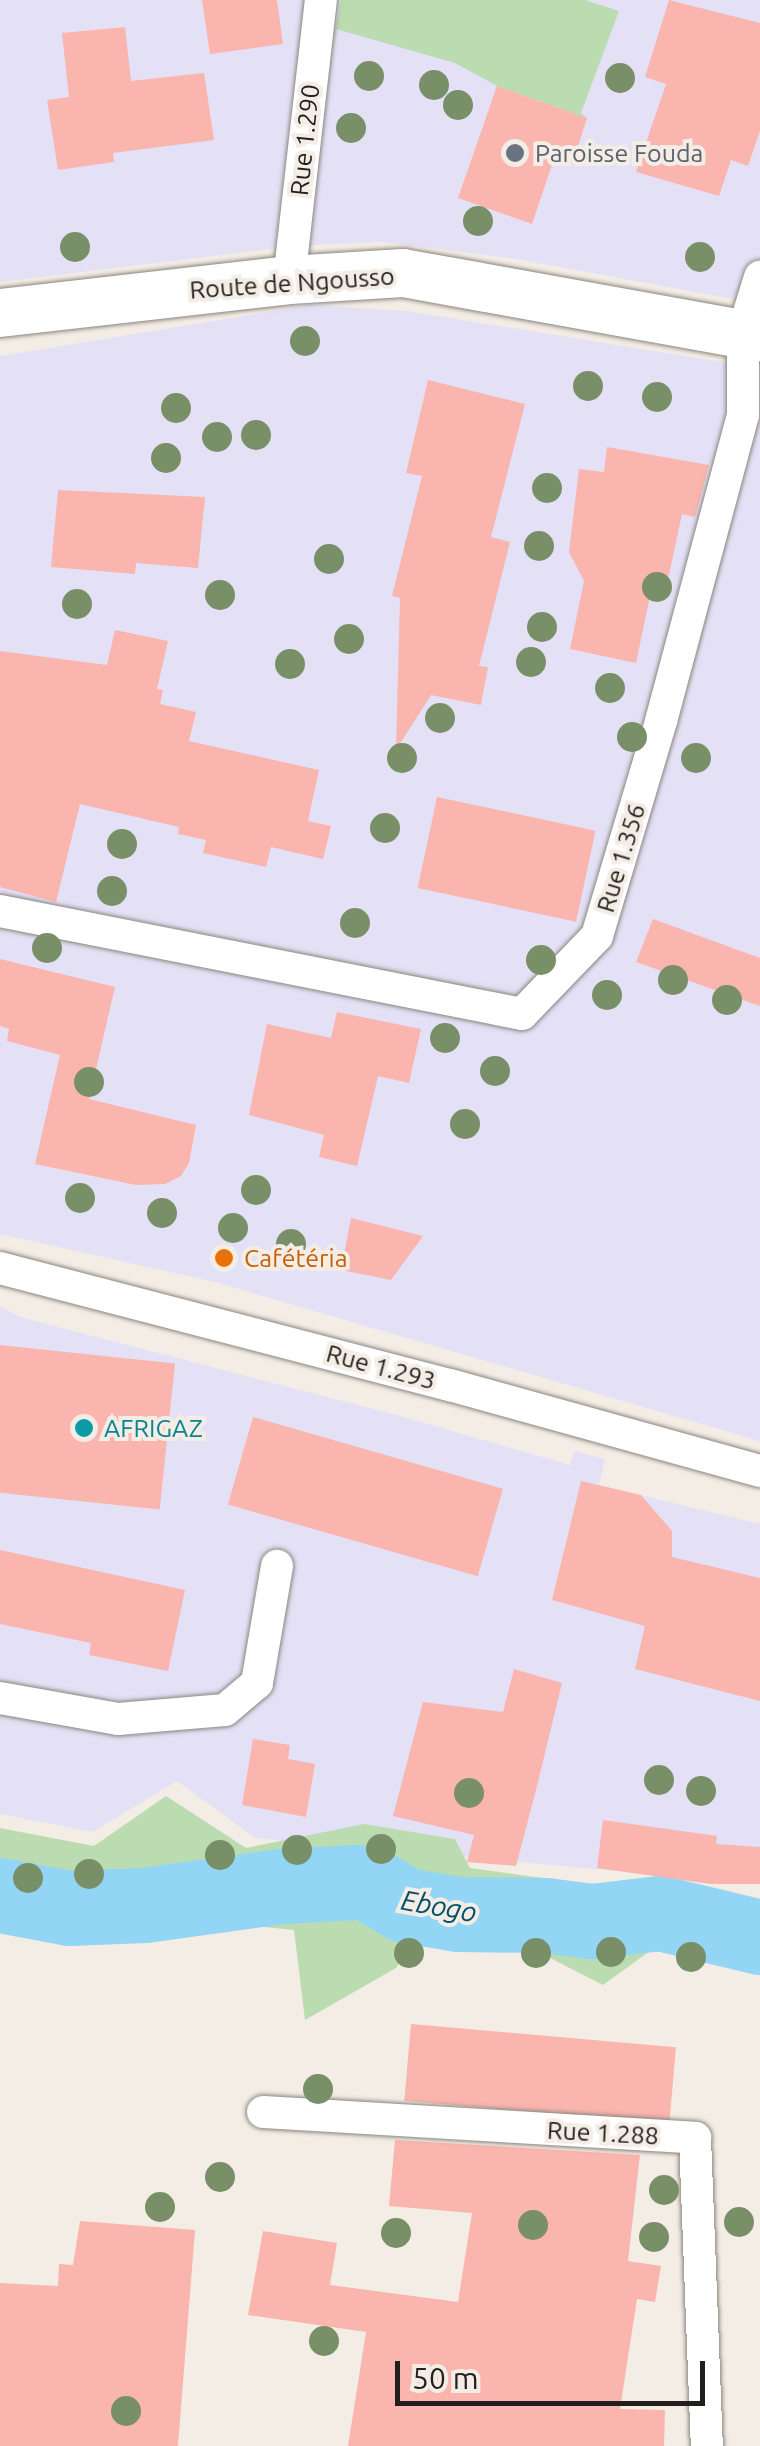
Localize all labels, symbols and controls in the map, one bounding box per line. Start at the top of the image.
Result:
street label: Rue 1.290 [284,83,326,197]
place label: Paroisse Fouda [535,138,703,168]
marker: Paroisse Fouda [504,142,526,164]
street label: Route de Ngousso [189,261,395,305]
street label: Rue 1.356 [590,800,652,916]
place label: Cafétéria [244,1243,347,1273]
marker: Cafétéria [213,1247,235,1269]
street label: Rue 1.293 [323,1338,439,1396]
place label: AFRIGAZ [104,1413,203,1443]
marker: AFRIGAZ [73,1417,95,1439]
water label: Ebogo [399,1883,479,1929]
street label: Rue 1.288 [546,2115,660,2151]
scale bar [400,2341,710,2403]
text: 50 m [412,2361,479,2395]

